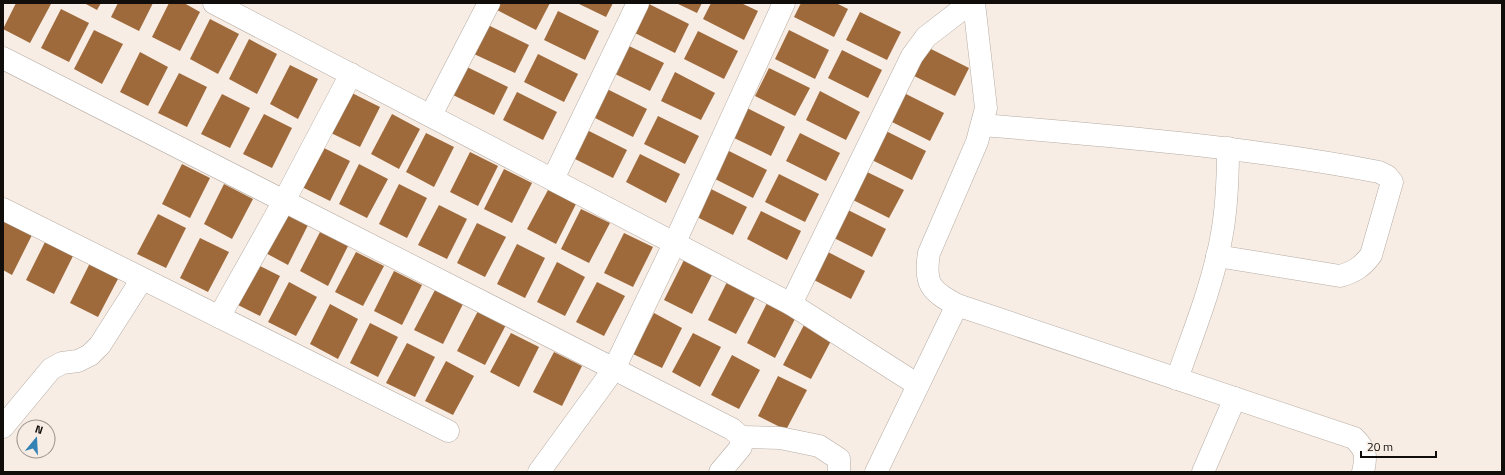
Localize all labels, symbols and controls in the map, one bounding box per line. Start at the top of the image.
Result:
north arrow [16,419,56,459]
text: N [33,421,45,438]
scale bar [1361,433,1436,459]
text: 20 m [1367,437,1393,456]

